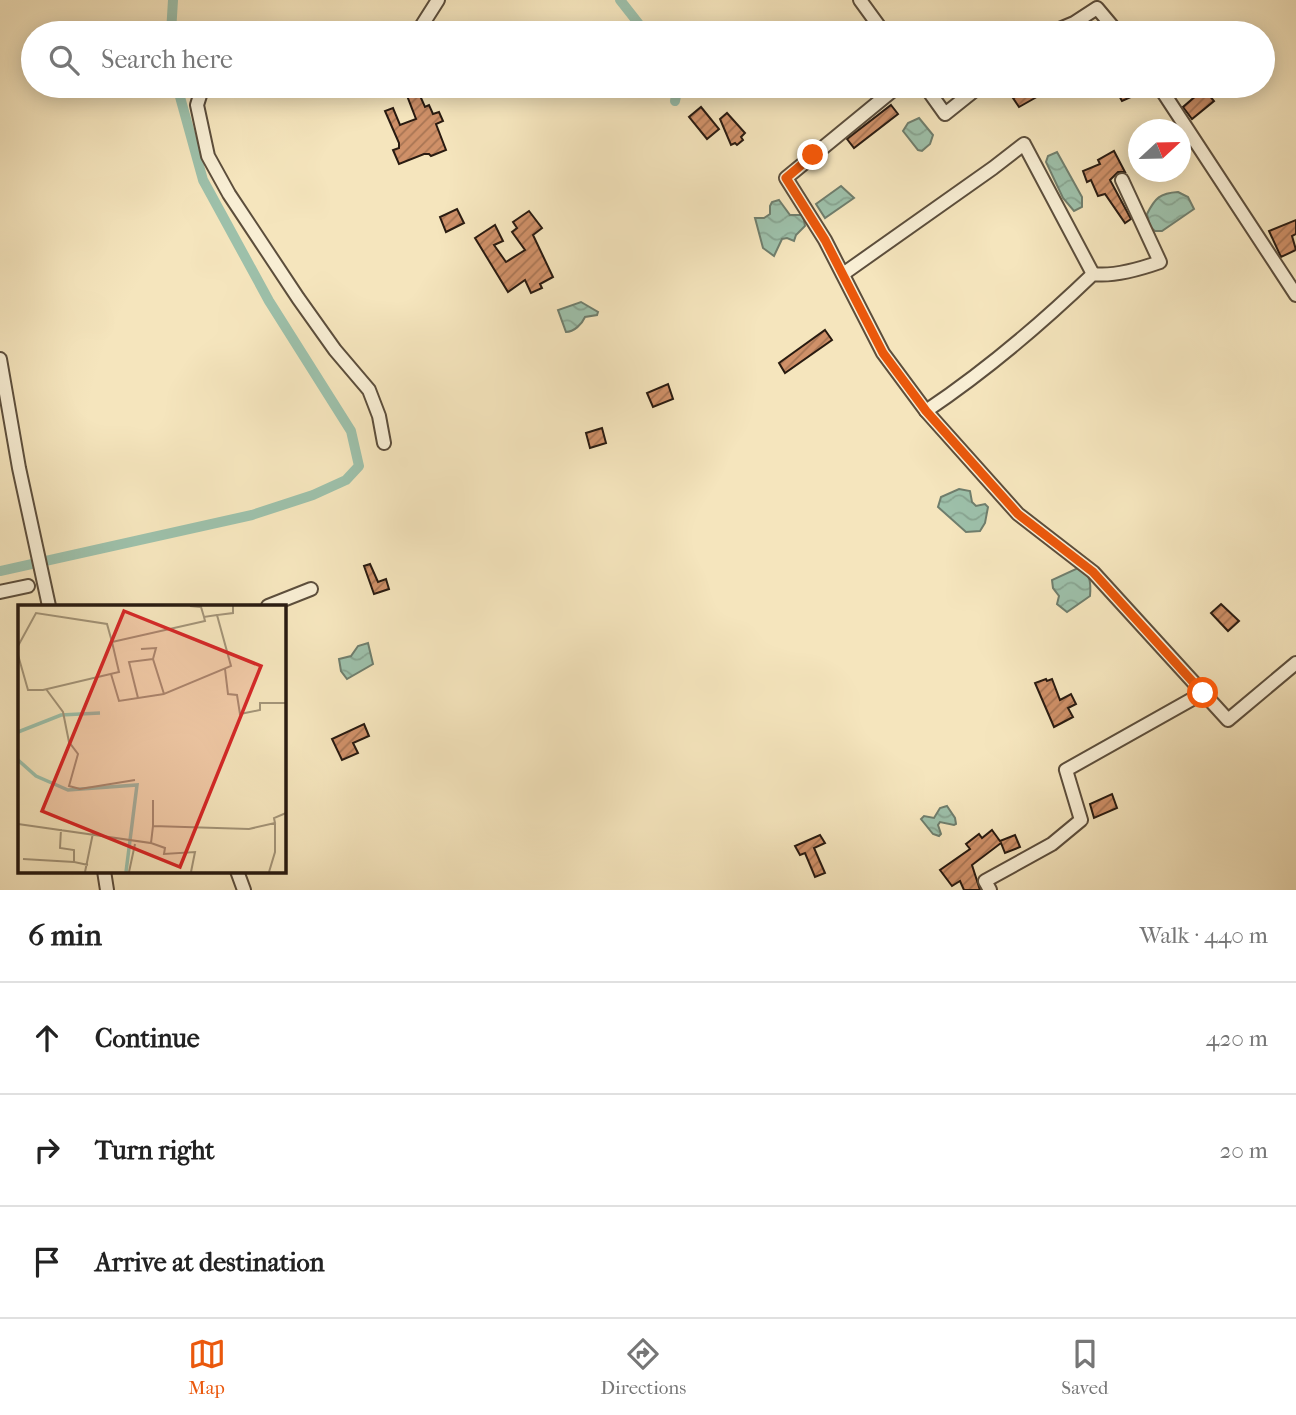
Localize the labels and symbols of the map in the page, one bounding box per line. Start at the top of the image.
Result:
north arrow [1128,119,1191,182]
route end [797,139,828,170]
inset map [18,605,285,872]
route start [1187,677,1218,708]

